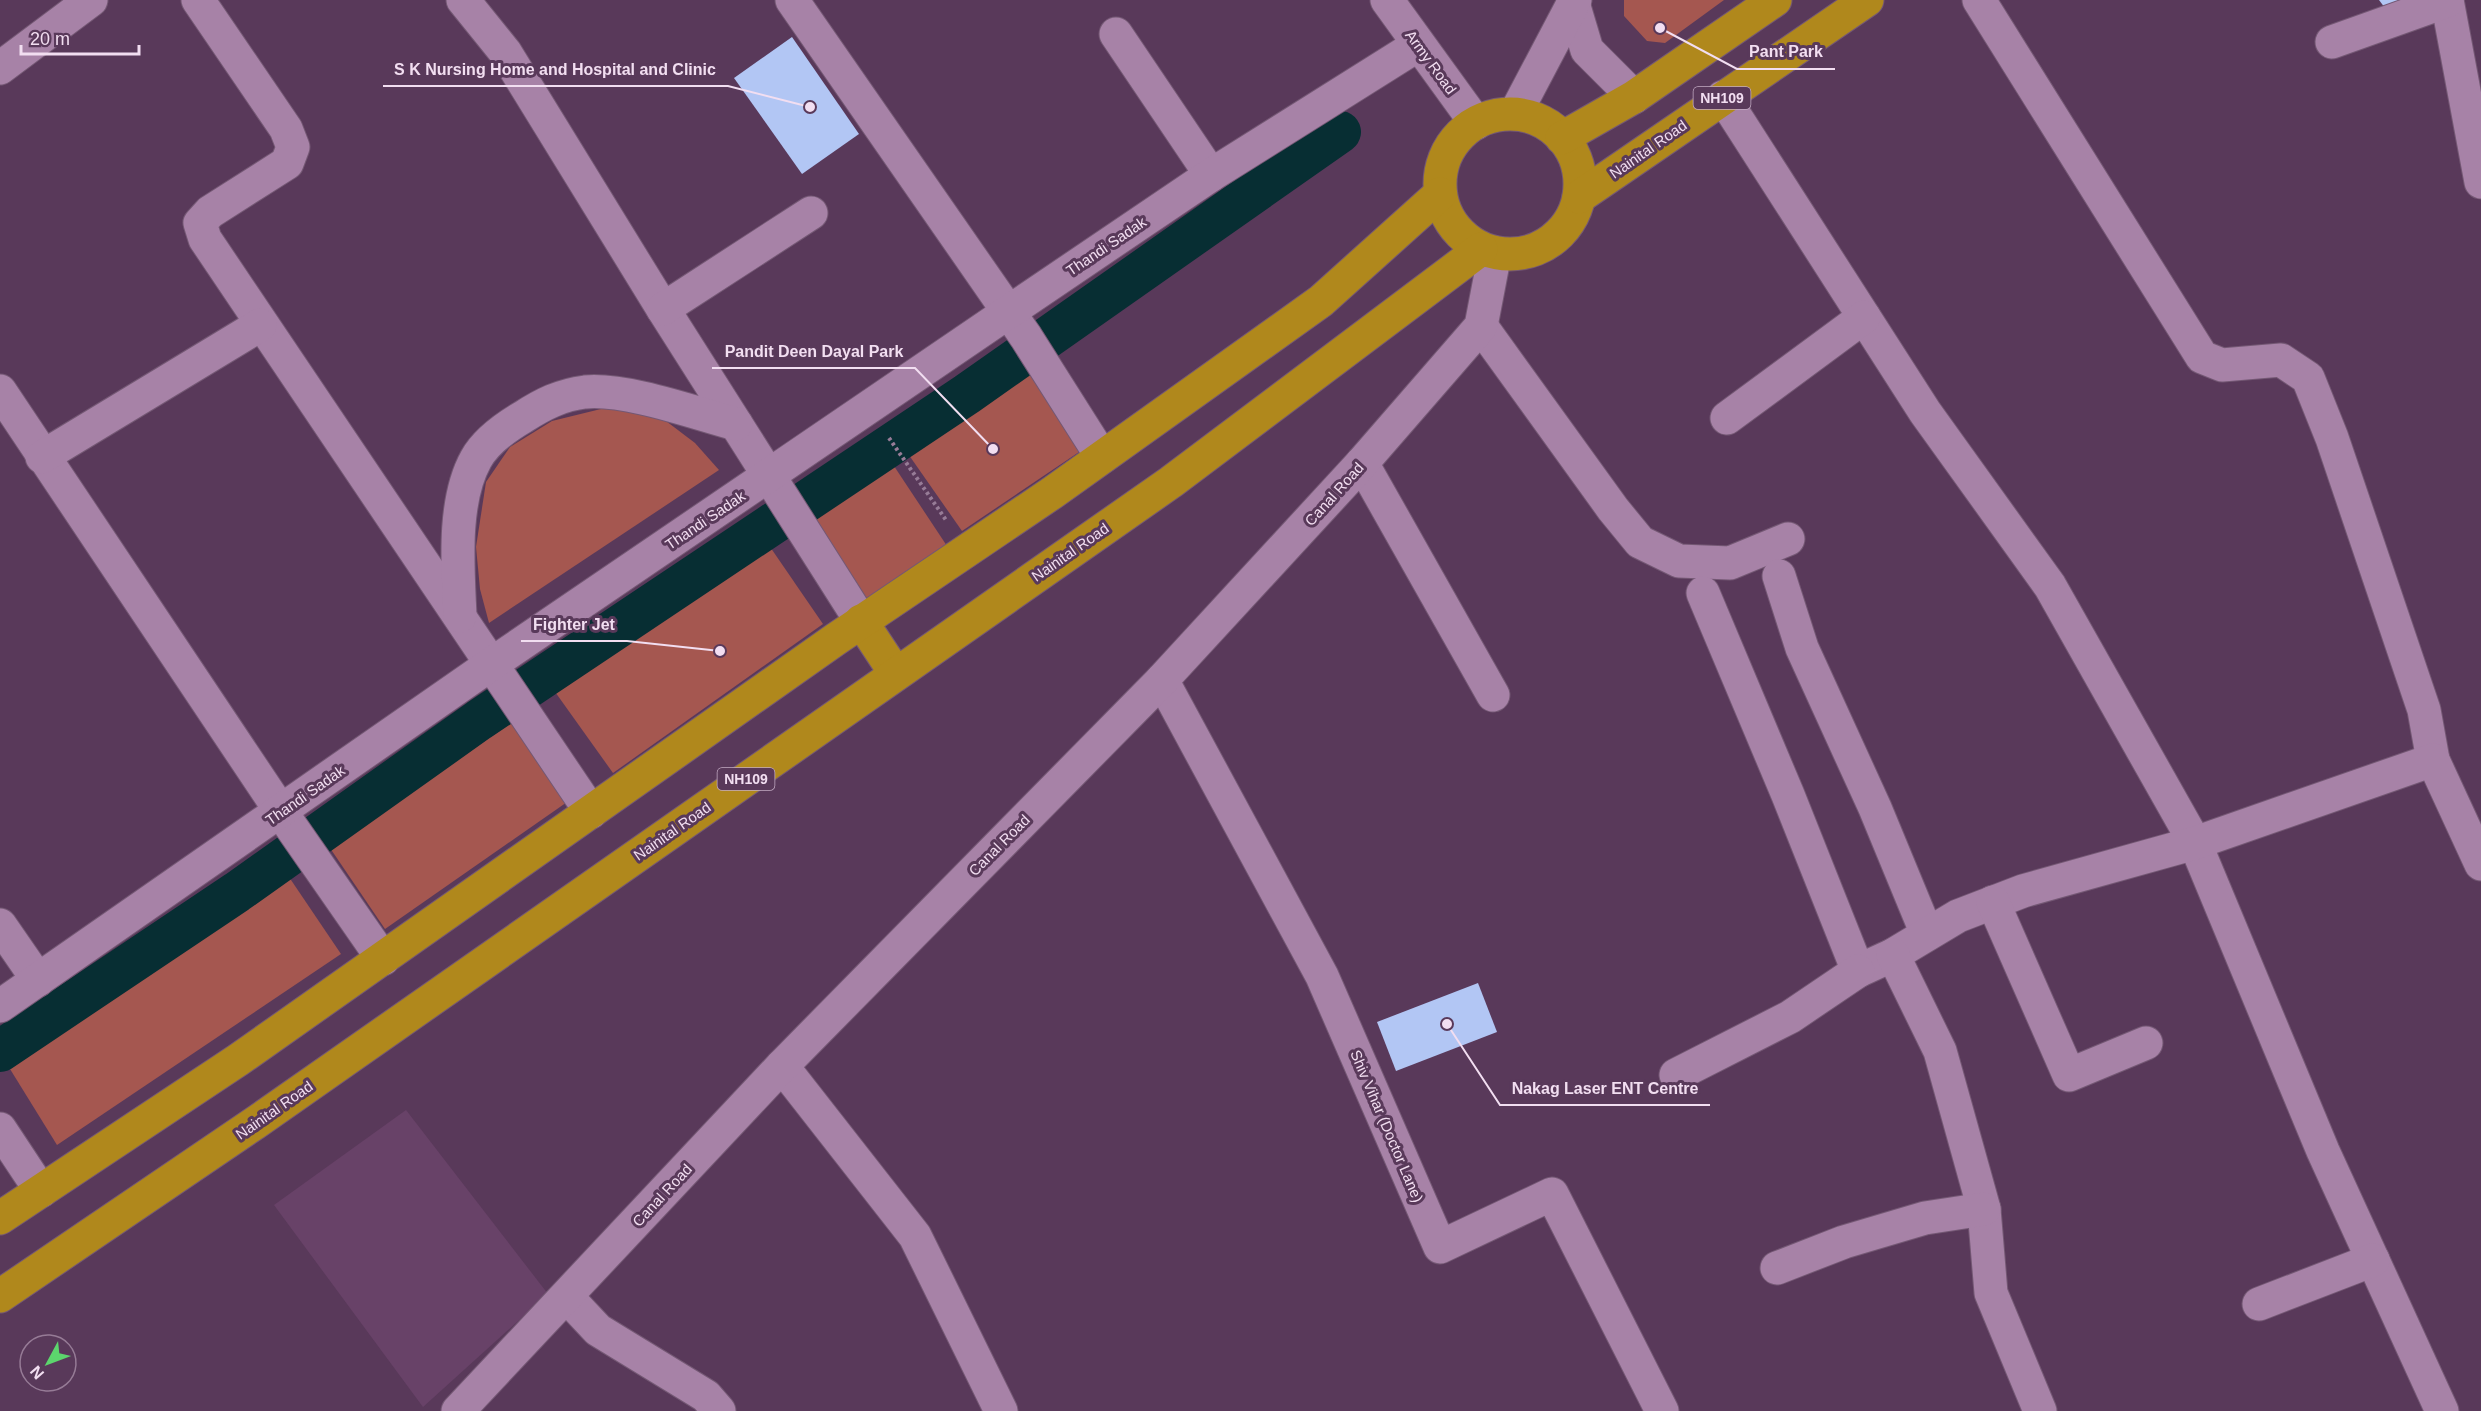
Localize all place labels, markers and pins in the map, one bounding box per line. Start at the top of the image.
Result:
callout: Pant Park [1737,35,1835,69]
callout: S K Nursing Home and Hospital and Clinic [383,52,728,86]
callout: Pandit Deen Dayal Park [712,334,915,368]
callout: Fighter Jet [521,607,627,641]
callout: Nakag Laser ENT Centre [1500,1071,1710,1105]

